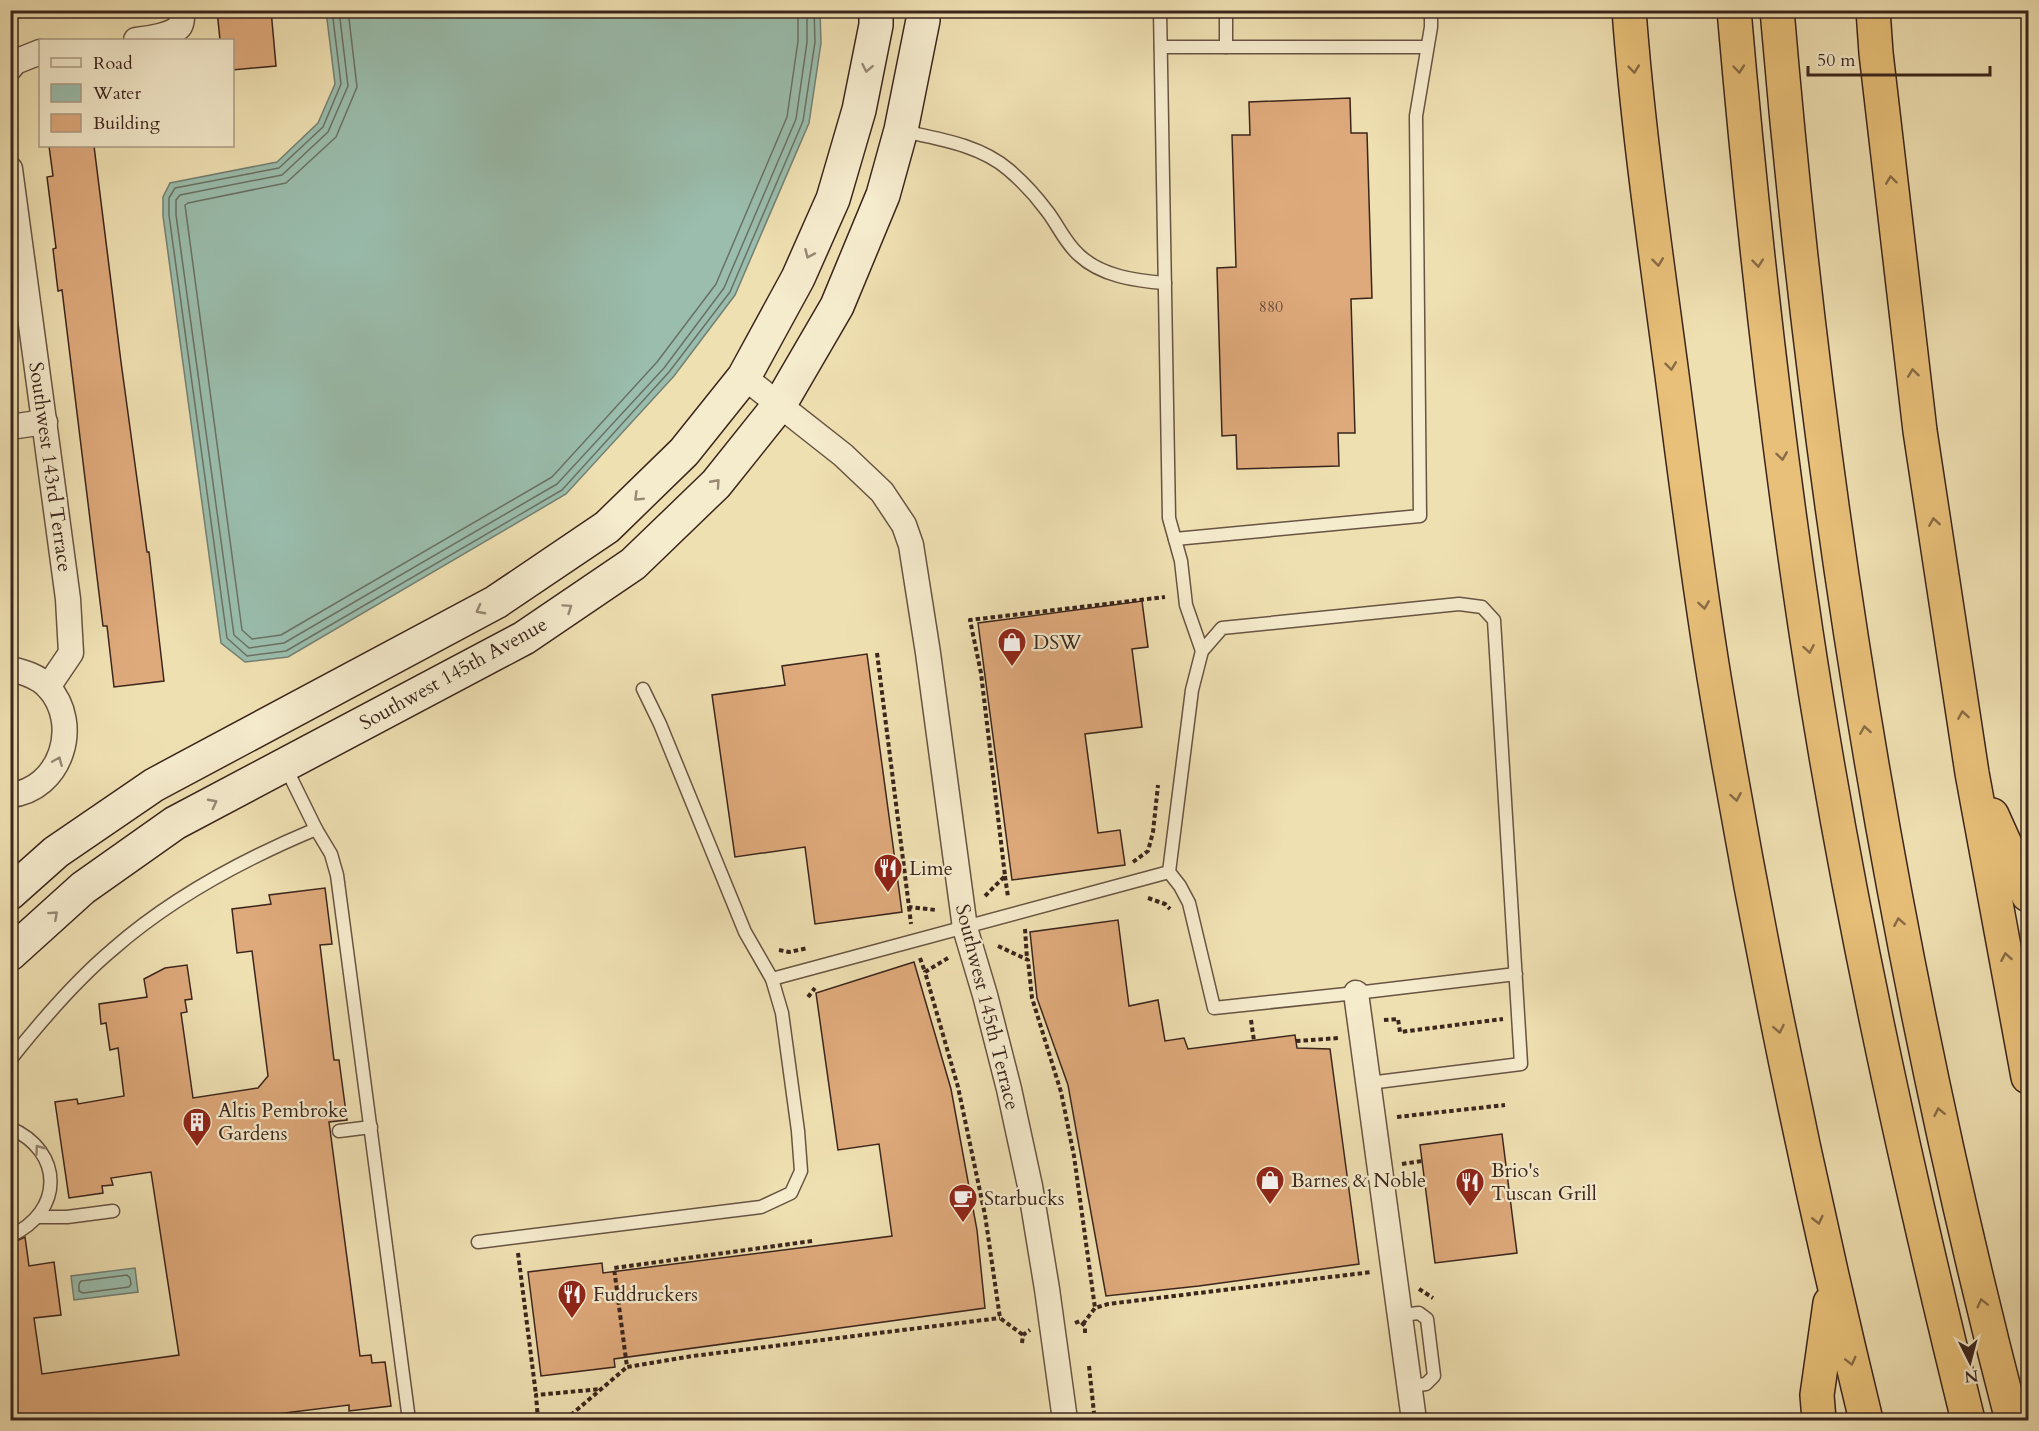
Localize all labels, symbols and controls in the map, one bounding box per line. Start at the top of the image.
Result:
legend [39,39,234,147]
scale bar [1808,39,1990,77]
text: 50 m [1817,48,1856,73]
text: Road [93,51,133,76]
one-way arrow [861,63,874,73]
one-way arrow [1627,64,1640,73]
one-way arrow [1732,64,1745,73]
text: Water [92,81,142,106]
text: Building [93,111,161,136]
one-way arrow [1885,175,1897,184]
one-way arrow [804,247,816,258]
one-way arrow [1651,258,1663,267]
one-way arrow [1751,258,1764,267]
house number: 880 [1259,296,1283,318]
street label: Southwest 143rd Terrace [22,360,79,574]
one-way arrow [1664,362,1676,371]
one-way arrow [1907,369,1920,378]
one-way arrow [1775,452,1787,461]
one-way arrow [709,479,720,490]
one-way arrow [634,489,645,500]
one-way arrow [1928,518,1940,527]
one-way arrow [1697,600,1709,610]
one-way arrow [475,603,486,615]
one-way arrow [561,604,572,615]
street label: Southwest 145th Avenue [354,611,552,736]
shop icon: DSW [996,626,1028,668]
place label: DSW [1033,629,1082,656]
one-way arrow [1802,644,1815,654]
one-way arrow [1958,710,1970,720]
one-way arrow [1859,725,1872,735]
one-way arrow [51,756,63,767]
one-way arrow [1729,792,1742,802]
one-way arrow [207,799,217,810]
restaurant icon: Lime [872,852,904,894]
place label: Lime [909,855,953,882]
street label: Southwest 145th Terrace [949,901,1026,1113]
one-way arrow [47,911,58,922]
one-way arrow [1893,917,1906,927]
one-way arrow [2000,953,2013,963]
one-way arrow [1772,1024,1785,1034]
place label: Altis Pembroke Gardens [218,1097,348,1147]
building icon: Altis Pembroke Gardens [181,1106,213,1148]
one-way arrow [1933,1108,1946,1118]
one-way arrow [35,1145,46,1156]
place label: Brio's Tuscan Grill [1491,1157,1597,1207]
shop icon: Barnes & Noble [1254,1164,1286,1206]
restaurant icon: Brio's Tuscan Grill [1454,1166,1486,1208]
place label: Barnes & Noble [1291,1167,1426,1194]
cafe icon: Starbucks [947,1182,979,1224]
place label: Starbucks [984,1185,1065,1212]
one-way arrow [1811,1215,1824,1225]
restaurant icon: Fuddruckers [556,1278,588,1320]
place label: Fuddruckers [593,1281,698,1308]
one-way arrow [1977,1298,1990,1308]
north arrow [1940,1332,2000,1392]
one-way arrow [1844,1355,1857,1365]
text: N [1963,1364,1980,1388]

